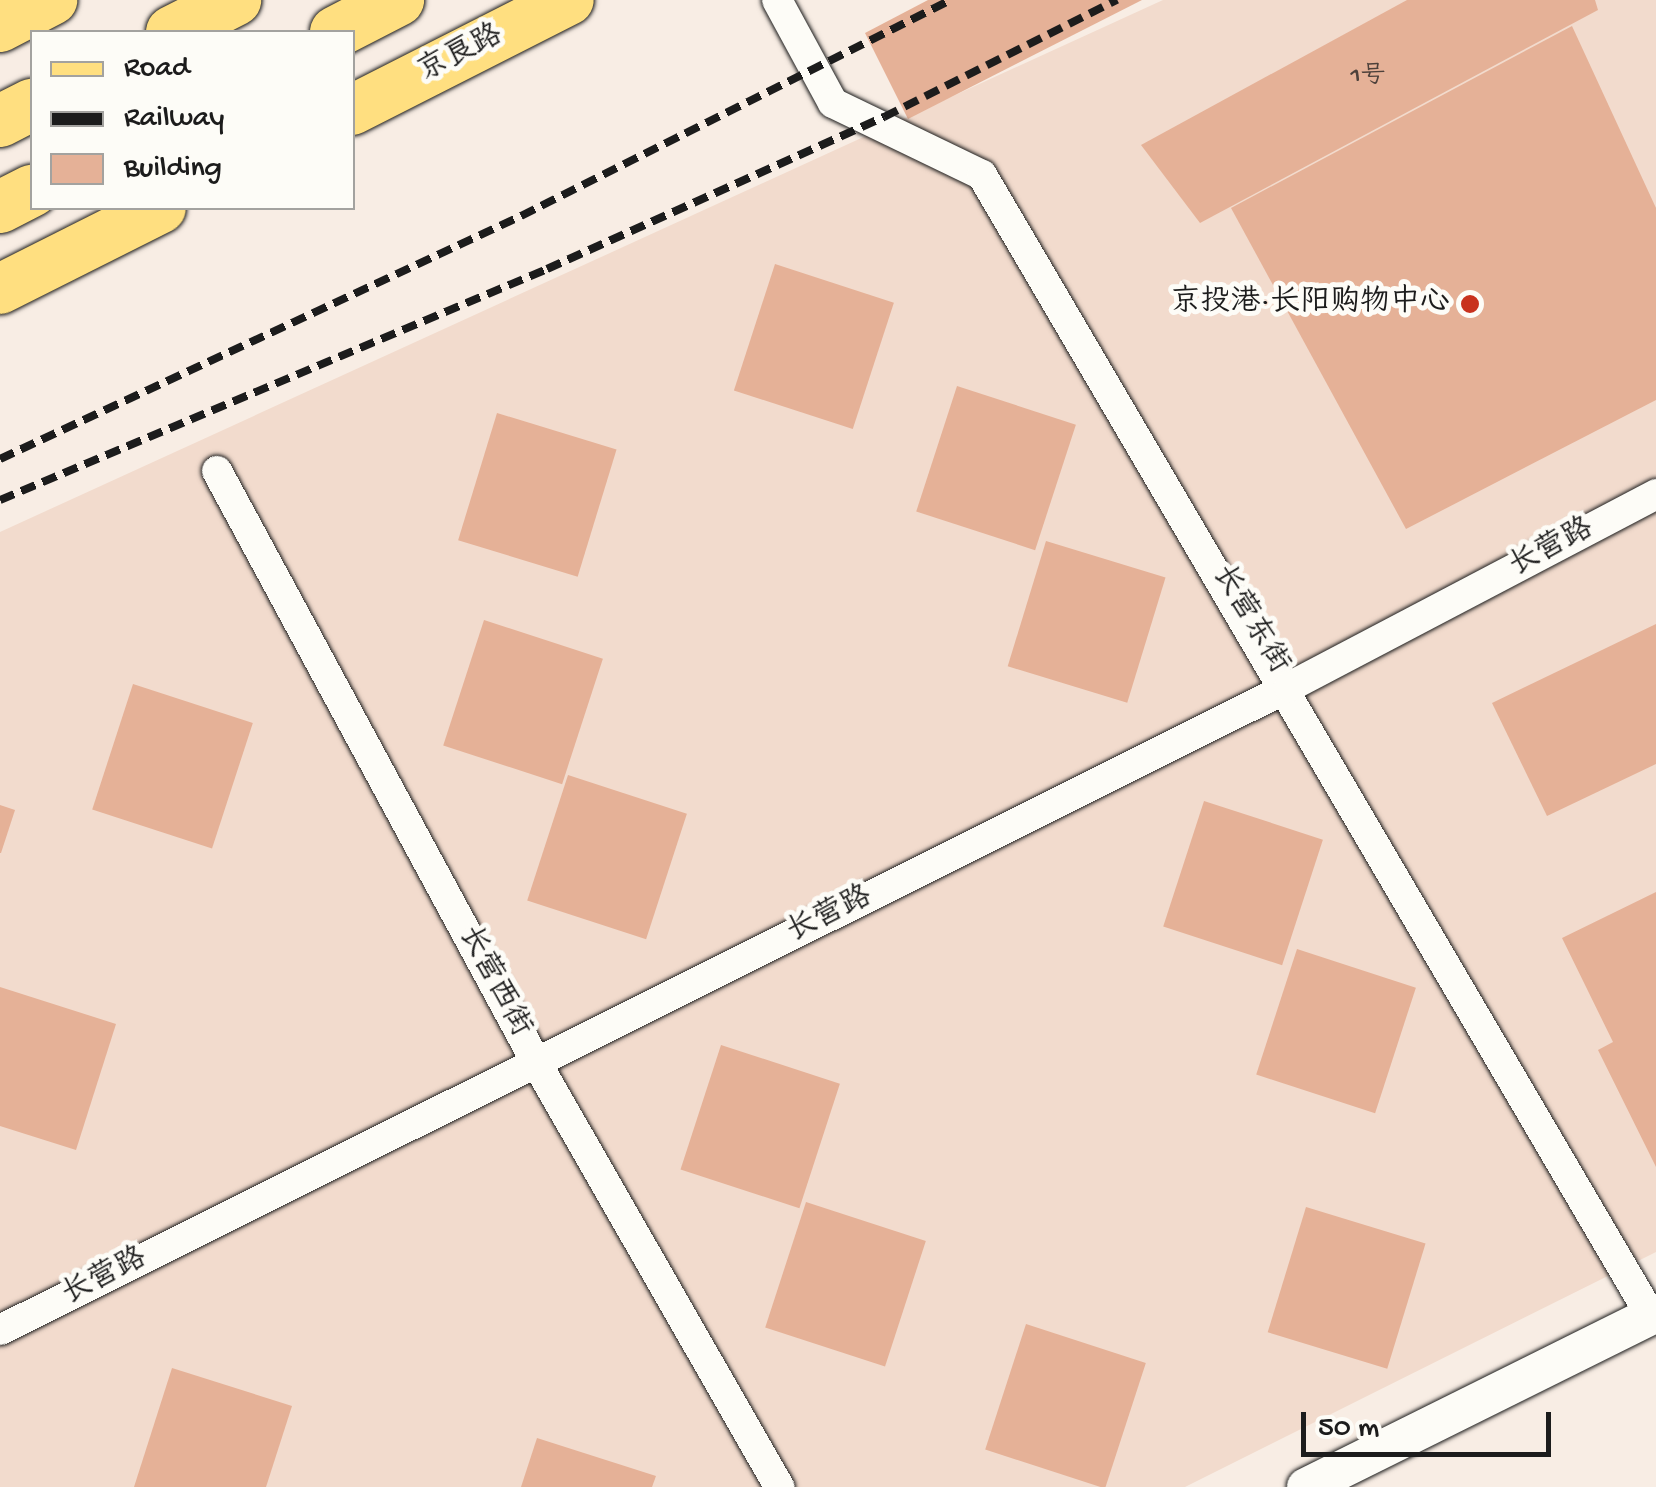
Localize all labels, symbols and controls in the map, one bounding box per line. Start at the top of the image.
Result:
street label: 京良路 [413,19,509,91]
legend [30,30,355,210]
text: Road [124,52,190,87]
house number: 1号 [1350,63,1386,93]
text: Railway [124,102,224,137]
text: Building [124,152,222,187]
place label: 京投港·长阳购物中心 [1171,286,1450,322]
marker: 京投港·长阳购物中心 [1459,293,1481,315]
street label: 长营路 [1504,512,1600,586]
street label: 长营东街 [1203,559,1295,681]
street label: 长营路 [782,880,878,952]
street label: 长营西街 [449,921,537,1043]
street label: 长营路 [57,1242,153,1314]
scale bar [1306,1392,1556,1454]
text: 50 m [1318,1412,1379,1447]

